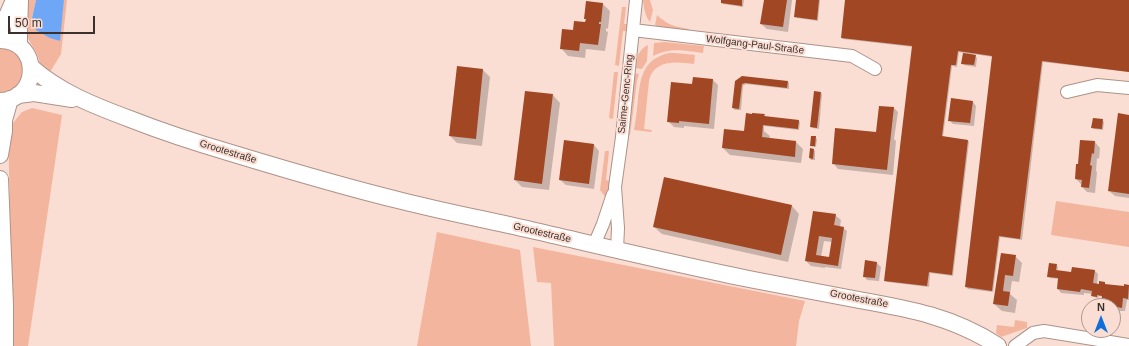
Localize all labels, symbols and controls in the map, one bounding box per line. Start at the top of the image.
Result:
scale bar [10,8,97,34]
text: 50 m [15,16,42,30]
street label: Wolfgang-Paul-Straße [705,33,805,57]
street label: Saime-Genc-Ring [616,54,636,134]
street label: Grootestraße [198,138,258,166]
street label: Grootestraße [512,221,572,245]
street label: Grootestraße [829,287,889,311]
north arrow [1081,298,1121,338]
text: N [1097,301,1105,313]

